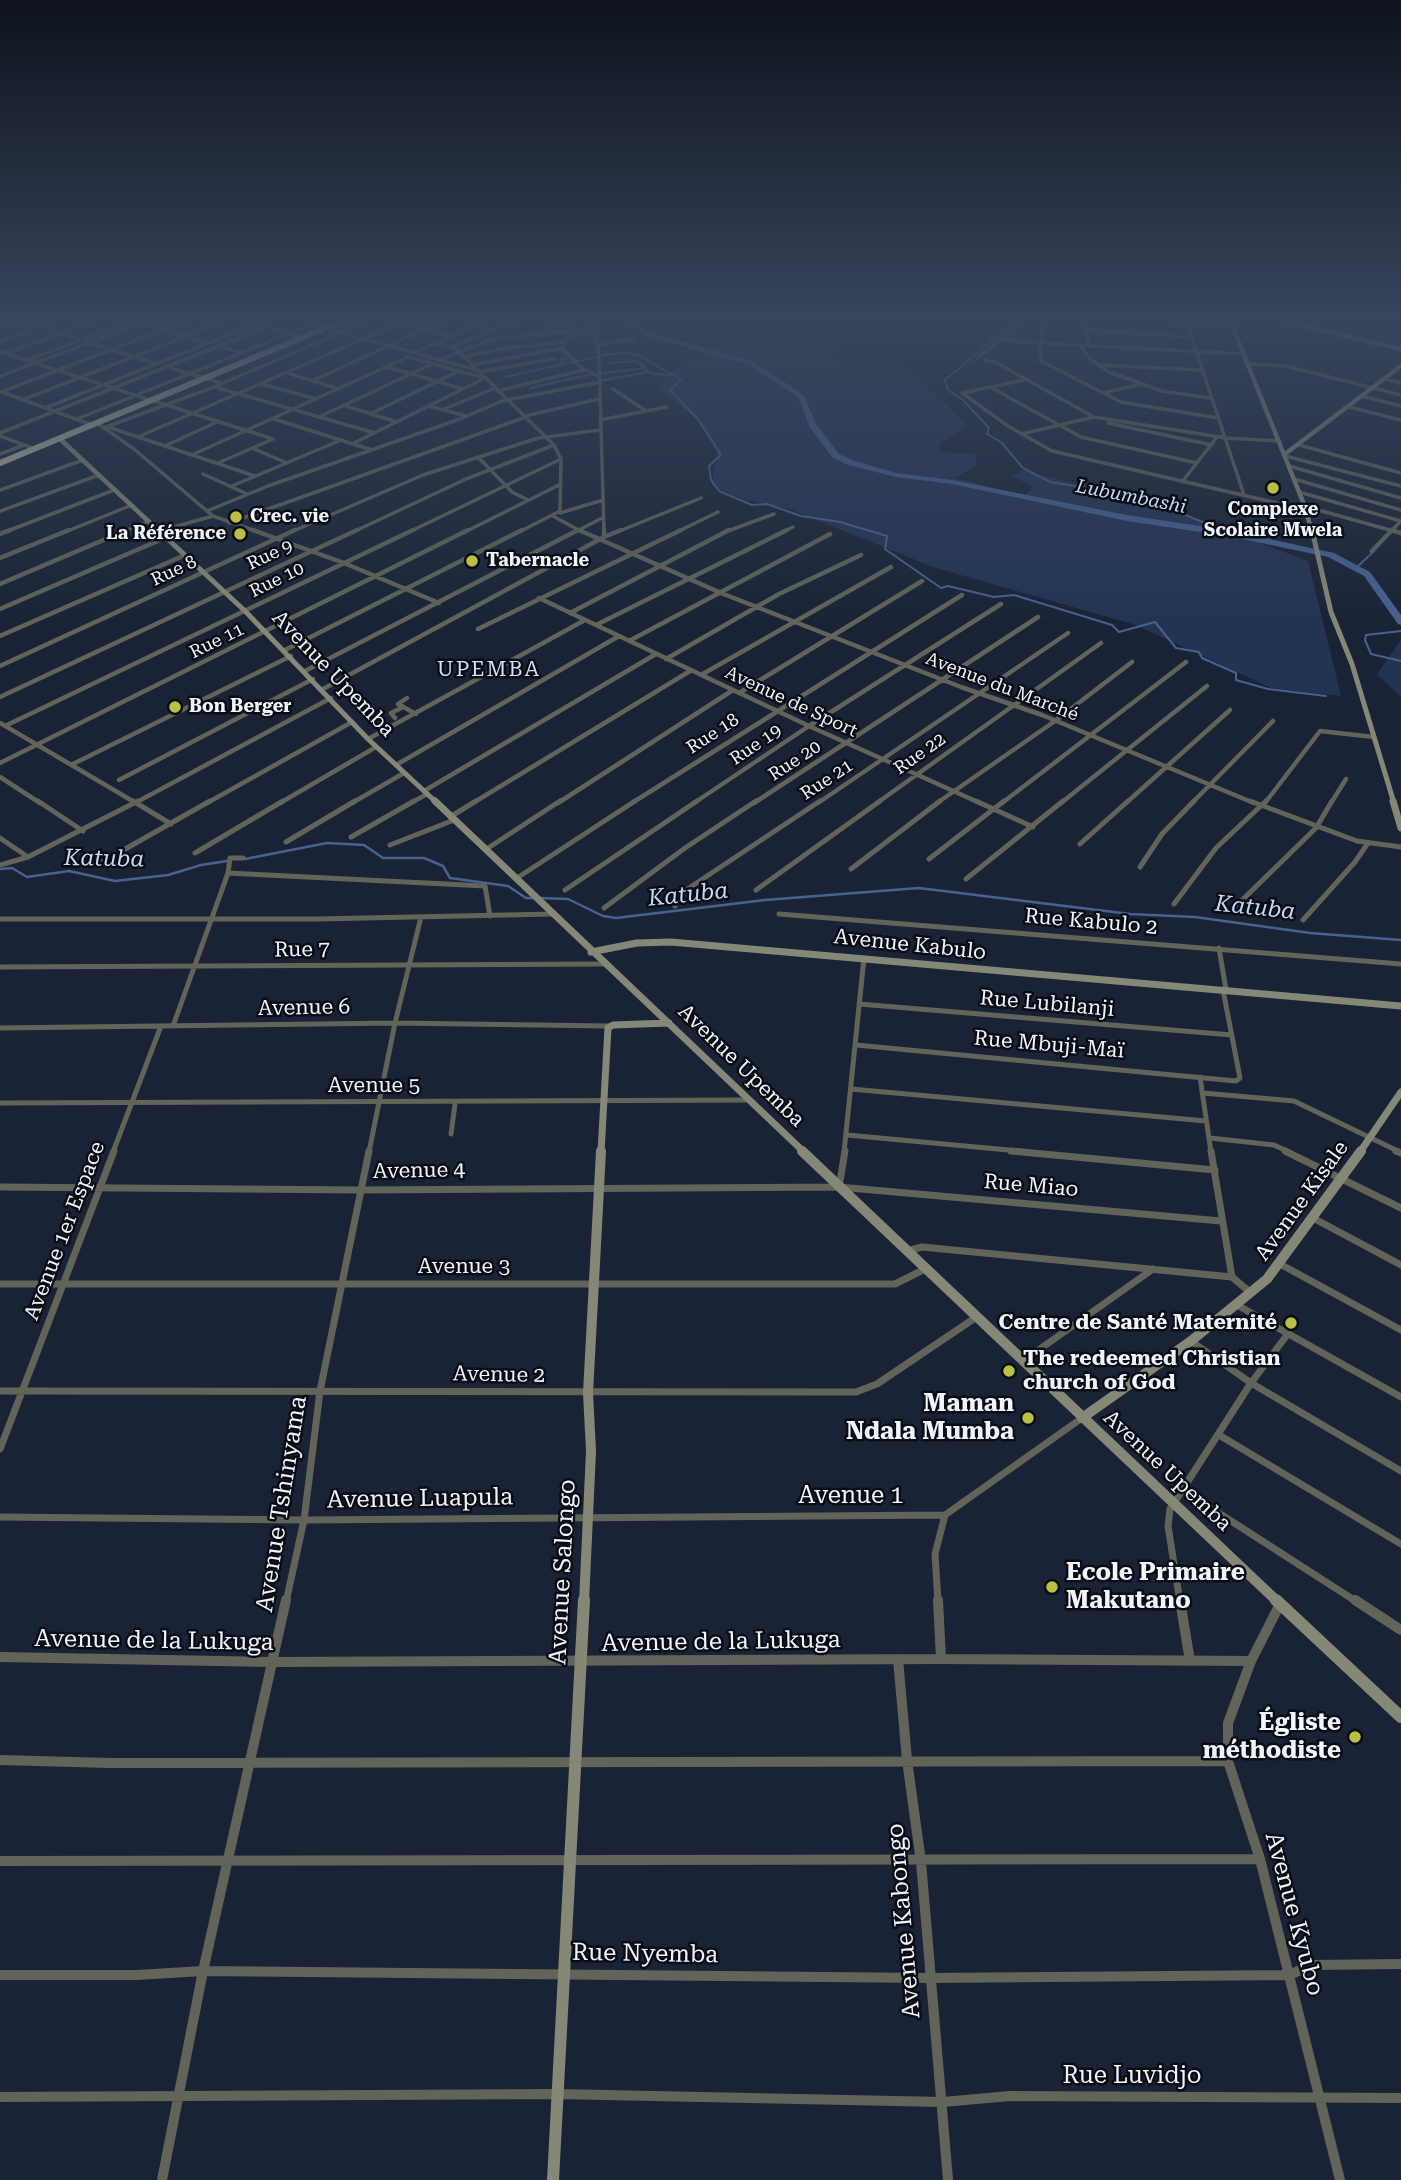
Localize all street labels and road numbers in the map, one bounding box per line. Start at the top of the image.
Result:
street label: Rue 9 [244,535,296,575]
street label: Rue 8 [148,551,200,591]
street label: Rue 10 [246,558,308,602]
street label: Avenue Upemba [266,606,400,742]
street label: Rue 11 [186,619,248,663]
street label: Avenue du Marché [923,648,1081,726]
street label: Avenue de Sport [721,662,861,742]
street label: Rue 18 [683,709,743,759]
street label: Rue 19 [726,720,786,770]
street label: Rue 22 [890,729,950,779]
street label: Rue 20 [765,736,825,786]
street label: Rue 21 [797,755,857,805]
street label: Rue Kabulo 2 [1023,904,1159,940]
street label: Avenue Kabulo [833,924,987,966]
street label: Rue 7 [274,937,330,963]
street label: Rue Lubilanji [979,986,1115,1022]
street label: Avenue 6 [258,995,350,1021]
street label: Avenue Upemba [673,999,809,1133]
street label: Rue Mbuji-Maï [973,1026,1125,1064]
street label: Avenue 5 [328,1073,420,1099]
street label: Avenue Kisale [1250,1136,1354,1266]
street label: Avenue 1er Espace [19,1138,111,1324]
street label: Avenue 4 [373,1158,465,1184]
street label: Rue Miao [983,1169,1079,1203]
street label: Avenue 3 [418,1254,510,1280]
street label: Avenue 2 [453,1362,545,1388]
street label: Avenue Tshinyama [251,1394,313,1614]
street label: Avenue Upemba [1098,1405,1236,1537]
street label: Avenue Salongo [544,1479,582,1665]
street label: Avenue 1 [798,1482,904,1510]
street label: Avenue Luapula [327,1483,513,1515]
street label: Avenue de la Lukuga [34,1625,274,1657]
street label: Avenue de la Lukuga [601,1626,841,1658]
street label: Avenue Kabongo [881,1822,927,2020]
street label: Avenue Kyubo [1258,1829,1330,1999]
street label: Rue Nyemba [572,1938,718,1970]
street label: Rue Luvidjo [1062,2062,1202,2090]

